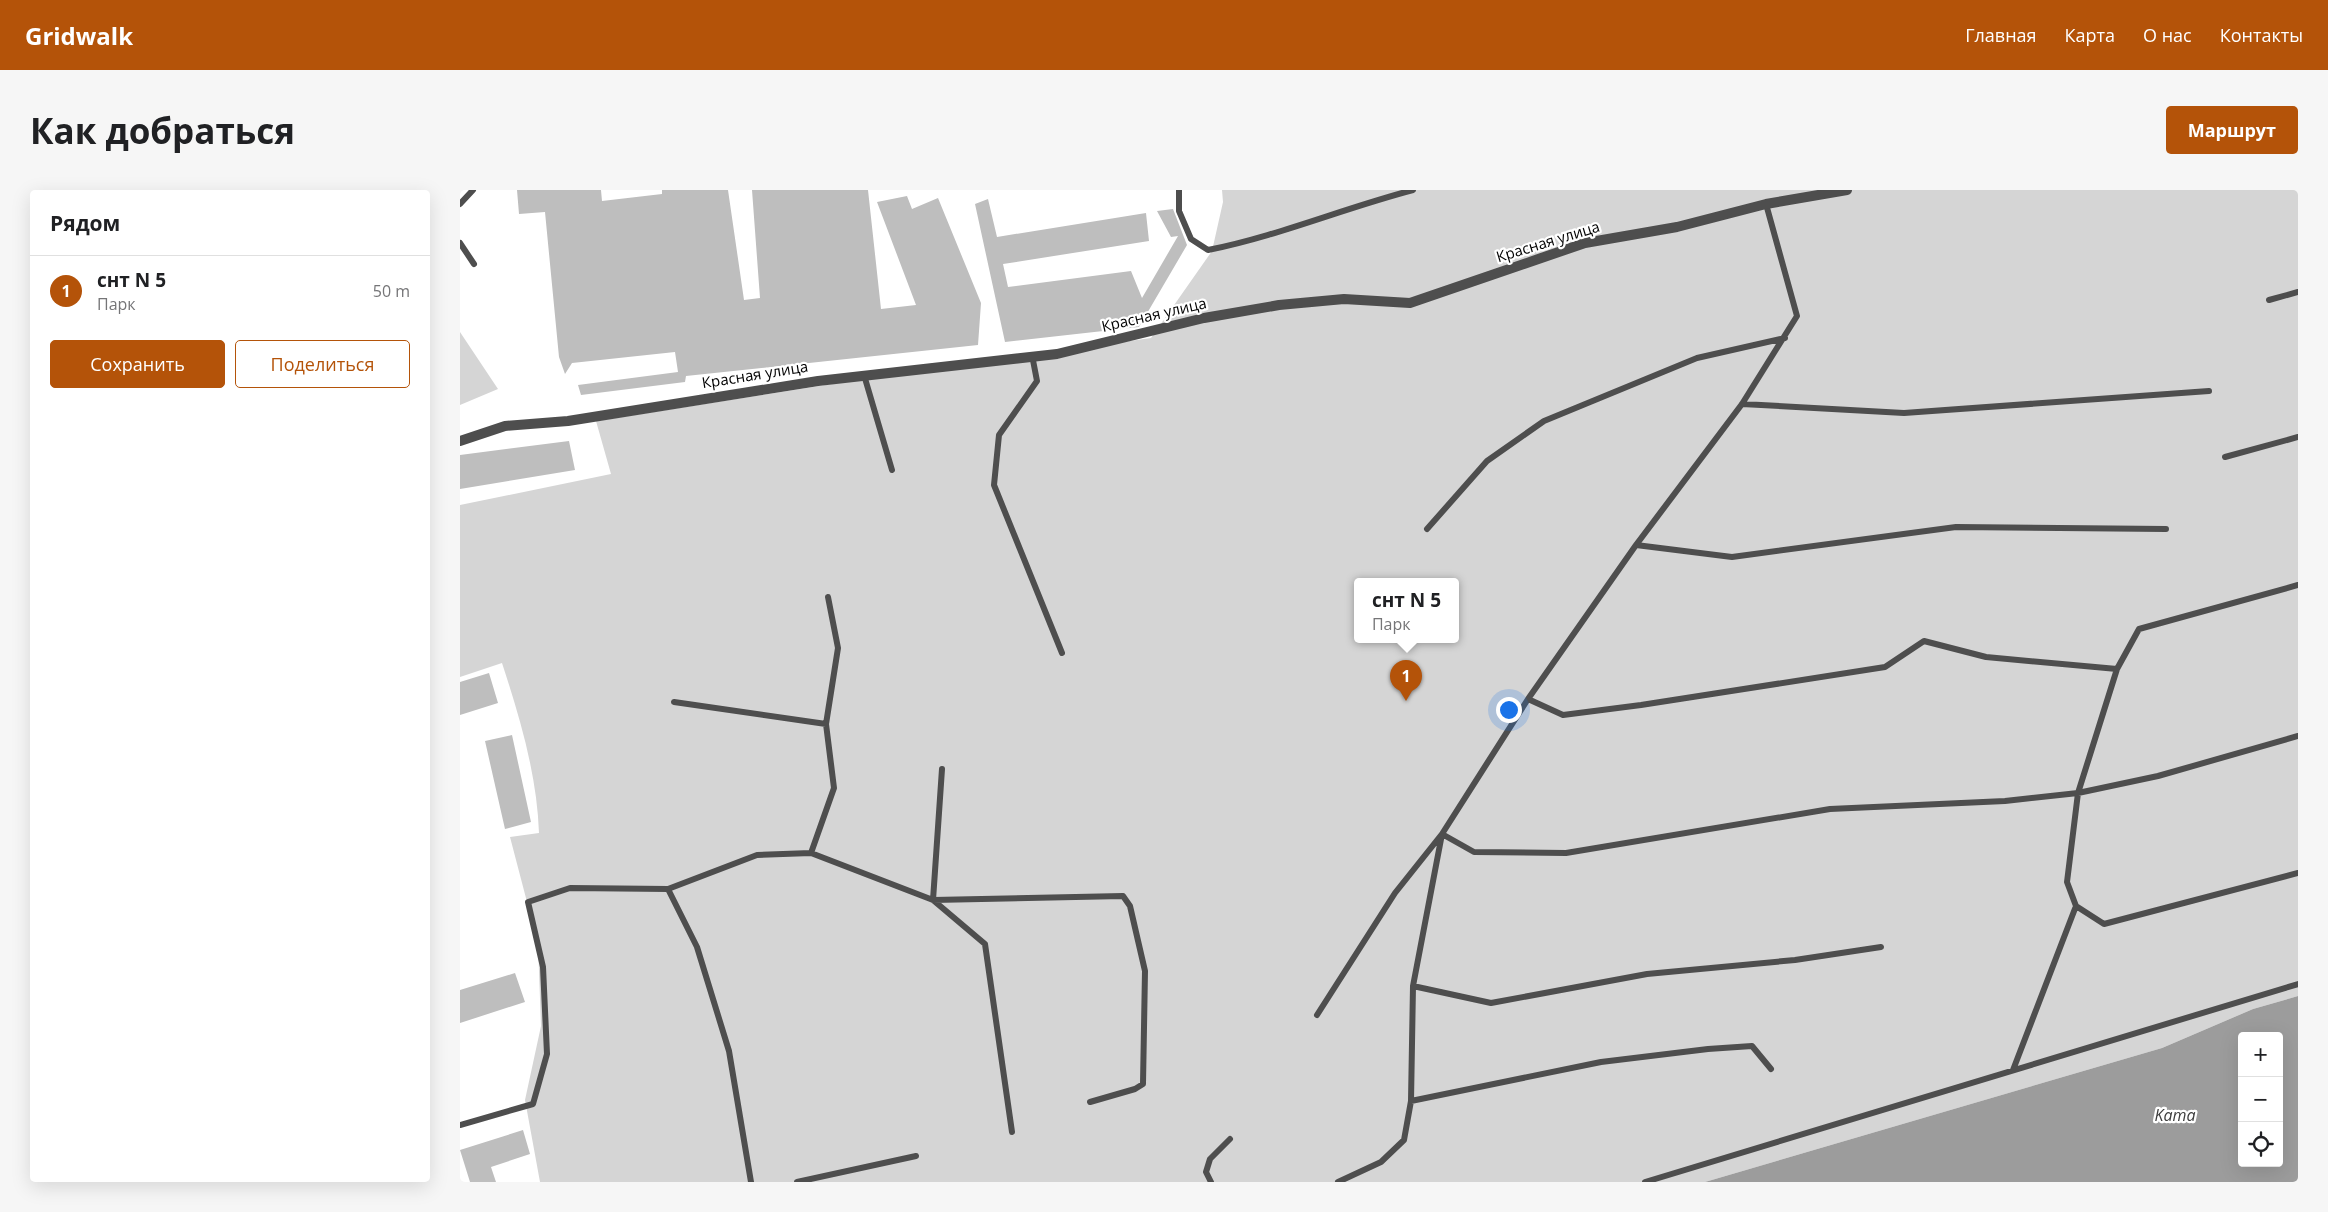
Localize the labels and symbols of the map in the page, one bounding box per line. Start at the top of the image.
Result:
street label: Красная улица [1494,216,1602,266]
street label: Красная улица [1099,292,1208,336]
street label: Красная улица [700,356,809,392]
pin: 1 [1390,660,1422,701]
your location [1496,697,1522,723]
water label: Kama [2155,1104,2196,1126]

